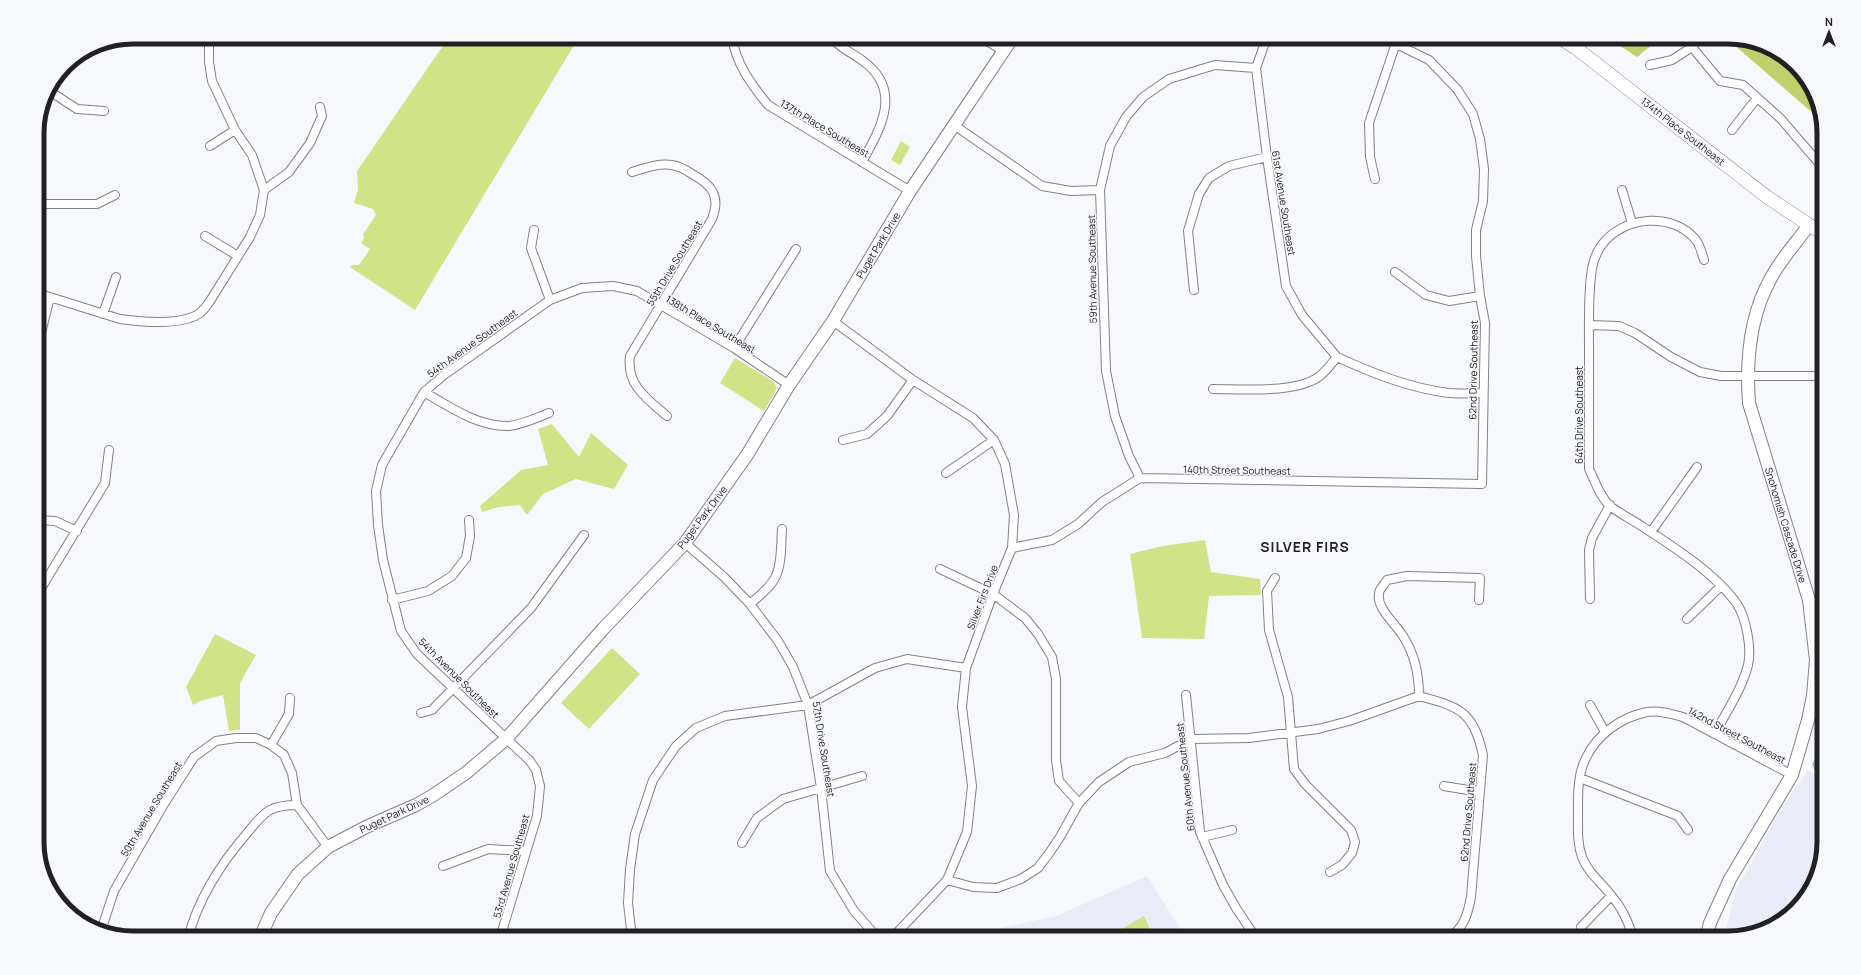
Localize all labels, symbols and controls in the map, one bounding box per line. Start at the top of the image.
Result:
north arrow [1809,12,1849,52]
text: N [1825,14,1833,29]
street label: 134th Place Southeast [1638,94,1728,168]
street label: 137th Place Southeast [778,96,872,160]
street label: 61st Avenue Southeast [1269,150,1299,256]
street label: Puget Park Drive [853,209,903,281]
street label: 59th Avenue Southeast [1084,215,1100,323]
street label: 55th Drive Southeast [643,218,705,308]
street label: 138th Place Southeast [663,292,759,356]
street label: 54th Avenue Southeast [424,305,520,381]
street label: 62nd Drive Southeast [1465,320,1481,420]
street label: 64th Drive Southeast [1572,366,1586,464]
street label: 140th Street Southeast [1183,462,1291,478]
street label: Snohomish Cascade Drive [1762,466,1810,585]
street label: Puget Park Drive [674,483,730,551]
district label: SILVER FIRS [1260,537,1350,556]
street label: Silver Firs Drive [963,562,1001,632]
street label: 54th Avenue Southeast [416,635,502,721]
street label: 57th Drive Southeast [810,700,838,798]
street label: 142nd Street Southeast [1685,703,1789,767]
street label: 60th Avenue Southeast [1172,722,1198,832]
street label: 50th Avenue Southeast [117,759,185,859]
street label: 62nd Drive Southeast [1457,762,1479,862]
street label: Puget Park Drive [357,792,431,836]
street label: 53rd Avenue Southeast [489,812,533,920]

